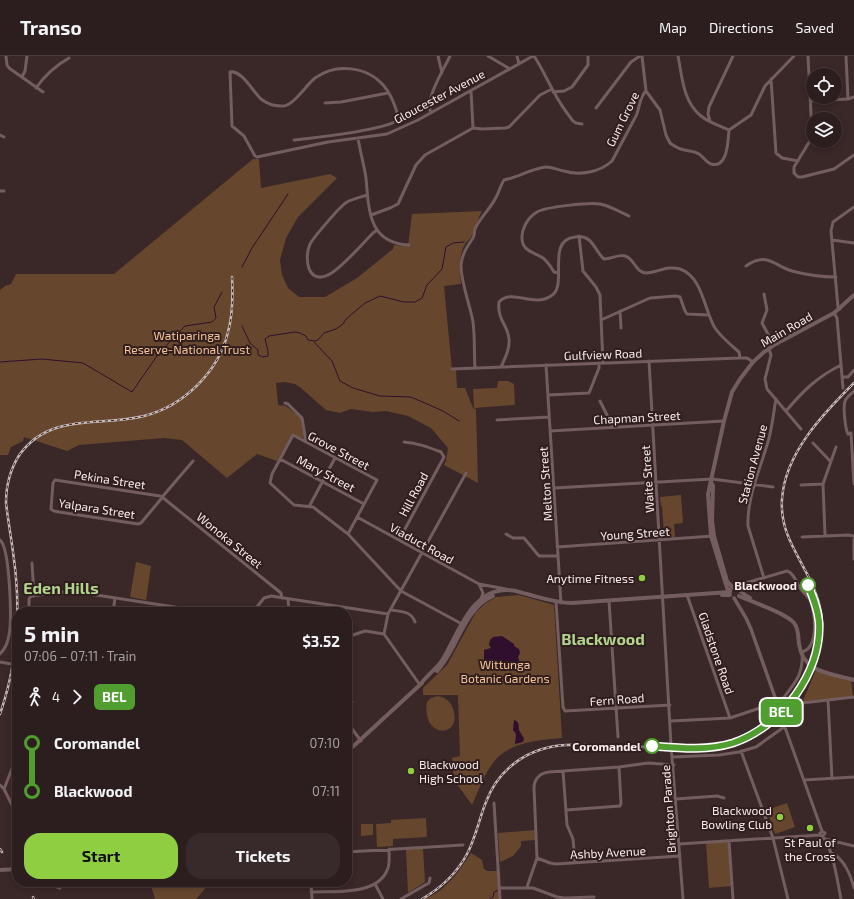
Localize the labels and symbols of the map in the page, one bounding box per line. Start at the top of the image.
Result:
street label: Gloucester Avenue [391,66,487,126]
street label: Gum Grove [603,89,641,149]
street label: Main Road [758,309,814,349]
park label: Watiparinga Reserve-National Trust [124,328,250,356]
street label: Gulfview Road [564,346,642,362]
street label: Chapman Street [593,408,681,426]
street label: Station Avenue [735,423,769,505]
street label: Grove Street [306,428,373,472]
street label: Waite Street [638,444,656,513]
street label: Melton Street [535,446,555,522]
street label: Mary Street [294,452,358,494]
street label: Pekina Street [73,466,147,492]
street label: Hill Road [396,469,430,519]
street label: Yalpara Street [58,495,137,521]
street label: Wonoka Street [194,509,266,571]
street label: Viaduct Road [387,520,457,566]
street label: Young Street [600,524,671,542]
place label: Anytime Fitness [546,571,634,585]
marker: Anytime Fitness [637,573,647,583]
marker: Blackwood [800,577,816,593]
district label: Eden Hills [23,578,99,597]
place label: Blackwood [734,578,797,592]
street label: Gladstone Road [696,610,738,696]
district label: Blackwood [561,629,645,648]
park label: Wittunga Botanic Gardens [460,657,550,685]
street label: Fern Road [589,690,645,708]
line badge: BEL [758,699,804,725]
marker: Coromandel [644,738,660,754]
place label: Coromandel [572,739,641,753]
place label: Blackwood High School [419,757,484,785]
street label: Brighton Parade [658,764,678,854]
marker: Blackwood High School [406,766,416,776]
place label: Blackwood Bowling Club [701,803,772,831]
marker: Blackwood Bowling Club [775,812,785,822]
marker: St Paul of the Cross [805,823,815,833]
place label: St Paul of the Cross [784,835,836,863]
street label: Ashby Avenue [570,843,646,861]

